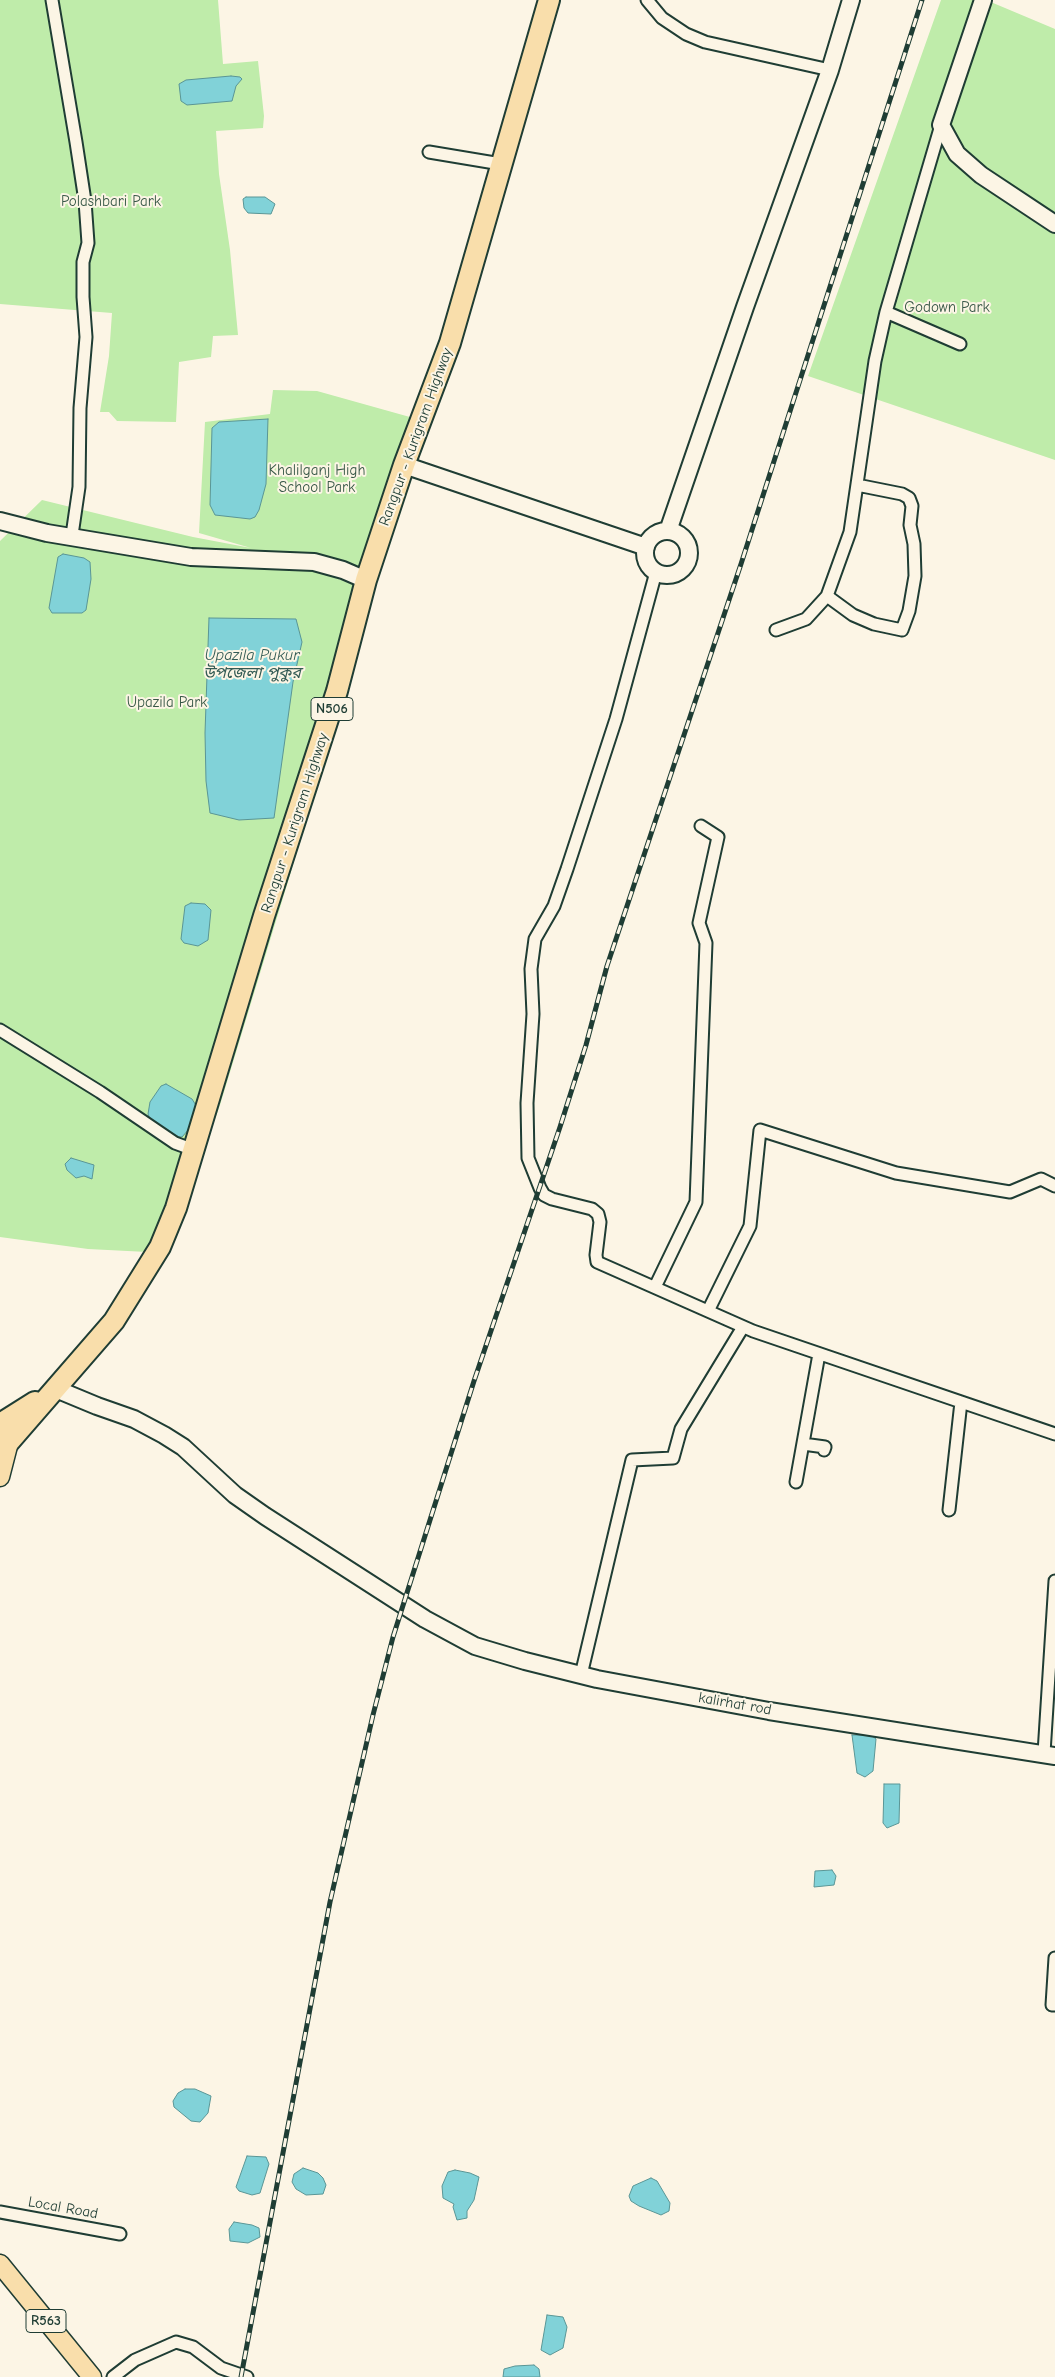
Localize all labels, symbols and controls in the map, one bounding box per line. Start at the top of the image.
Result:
park label: Polashbari Park [61,193,161,211]
park label: Godown Park [904,299,990,317]
street label: Rangpur - Kurigram Highway [375,346,457,528]
park label: Khalilganj High School Park [269,462,365,497]
water label: Upazila Pukur উপজেলা পুকুর [203,645,301,683]
park label: Upazila Park [127,694,207,712]
road number: N506 [311,698,353,721]
street label: Rangpur - Kurigram Highway [257,731,333,915]
street label: kalirhat rod [697,1689,773,1719]
street label: Local Road [27,2193,99,2223]
road number: R563 [26,2310,66,2332]

